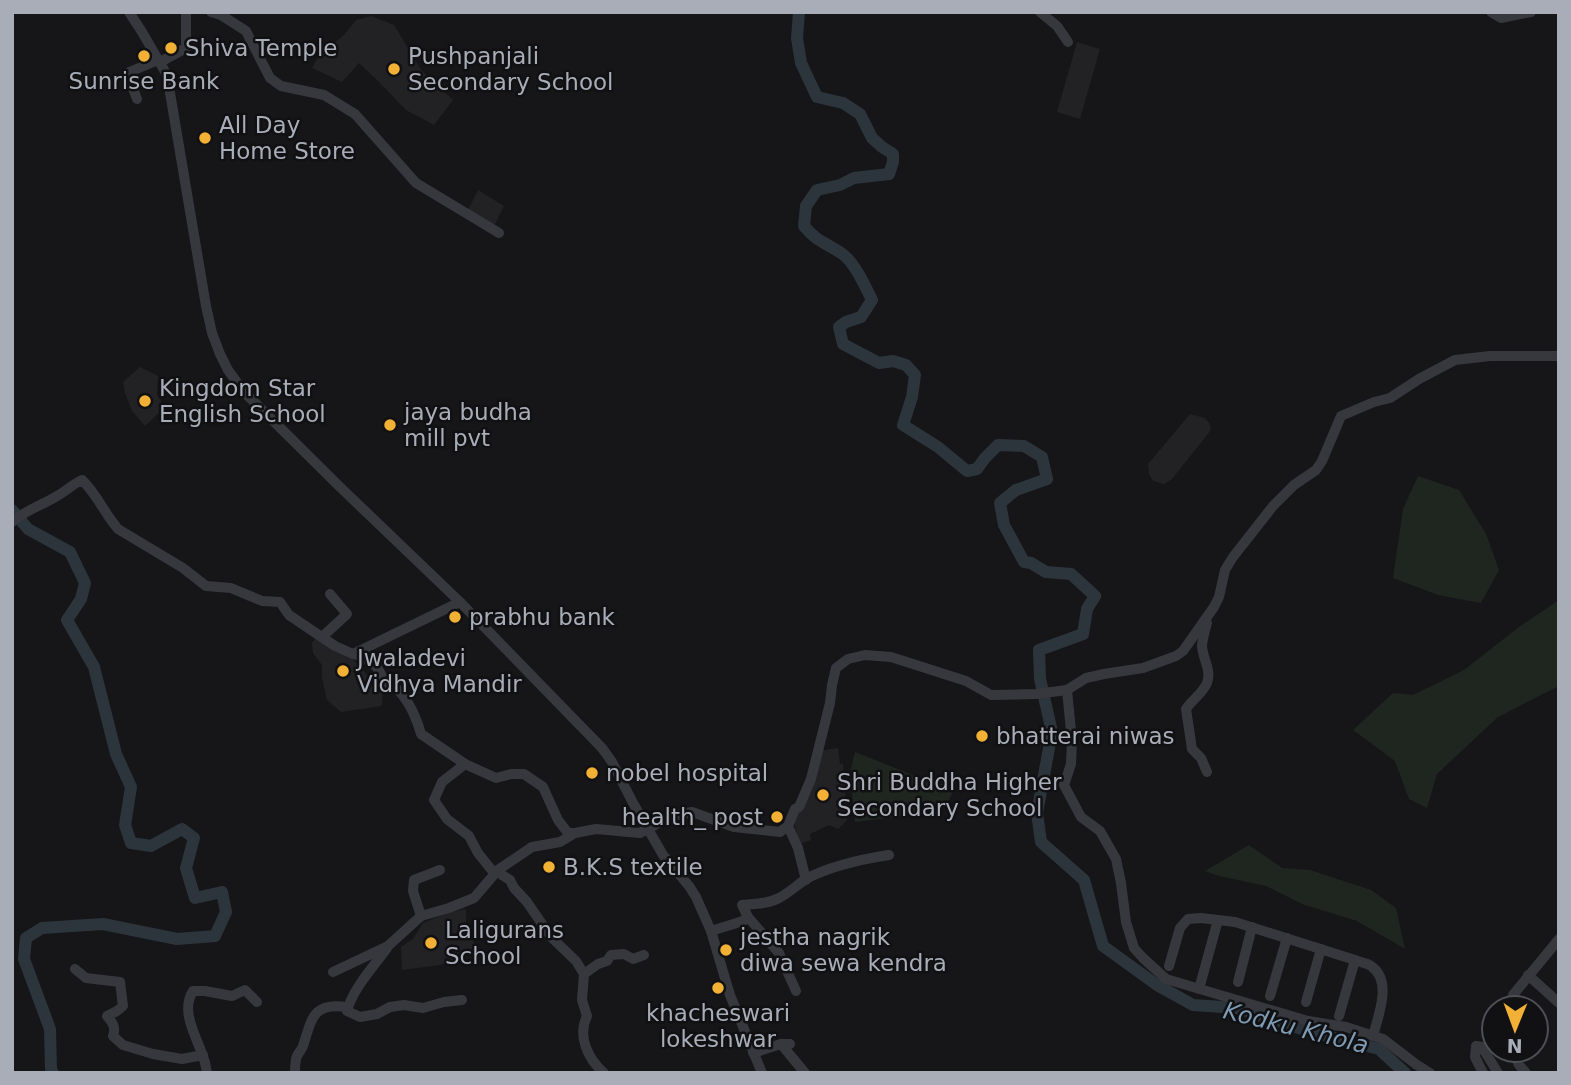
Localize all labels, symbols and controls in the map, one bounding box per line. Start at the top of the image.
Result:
place label: Shiva Temple [185,35,337,61]
marker: Shiva Temple [163,40,179,56]
place label: Pushpanjali Secondary School [408,43,613,95]
marker: Sunrise Bank [136,48,152,64]
marker: Pushpanjali Secondary School [386,61,402,77]
place label: Sunrise Bank [69,68,220,94]
place label: All Day Home Store [219,112,355,164]
marker: All Day Home Store [197,130,213,146]
place label: Kingdom Star English School [159,375,326,427]
marker: Kingdom Star English School [137,393,153,409]
place label: jaya budha mill pvt [403,399,532,451]
marker: jaya budha mill pvt [382,417,398,433]
place label: prabhu bank [469,604,615,630]
marker: prabhu bank [447,609,463,625]
place label: Jwaladevi Vidhya Mandir [355,645,522,697]
marker: Jwaladevi Vidhya Mandir [335,663,351,679]
place label: bhatterai niwas [996,723,1175,749]
marker: bhatterai niwas [974,728,990,744]
place label: nobel hospital [606,760,768,786]
marker: nobel hospital [584,765,600,781]
place label: Shri Buddha Higher Secondary School [837,769,1062,821]
marker: Shri Buddha Higher Secondary School [815,787,831,803]
place label: health_ post [622,804,763,830]
marker: health_ post [769,809,785,825]
place label: B.K.S textile [563,854,703,880]
marker: B.K.S textile [541,859,557,875]
place label: Laligurans School [445,917,564,969]
place label: jestha nagrik diwa sewa kendra [739,924,947,976]
marker: Laligurans School [423,935,439,951]
marker: jestha nagrik diwa sewa kendra [718,942,734,958]
marker: khacheswari lokeshwar [710,980,726,996]
north arrow [1480,994,1550,1064]
water label: Kodku Khola [1221,996,1371,1060]
place label: khacheswari lokeshwar [646,1000,790,1052]
text: N [1507,1035,1523,1057]

